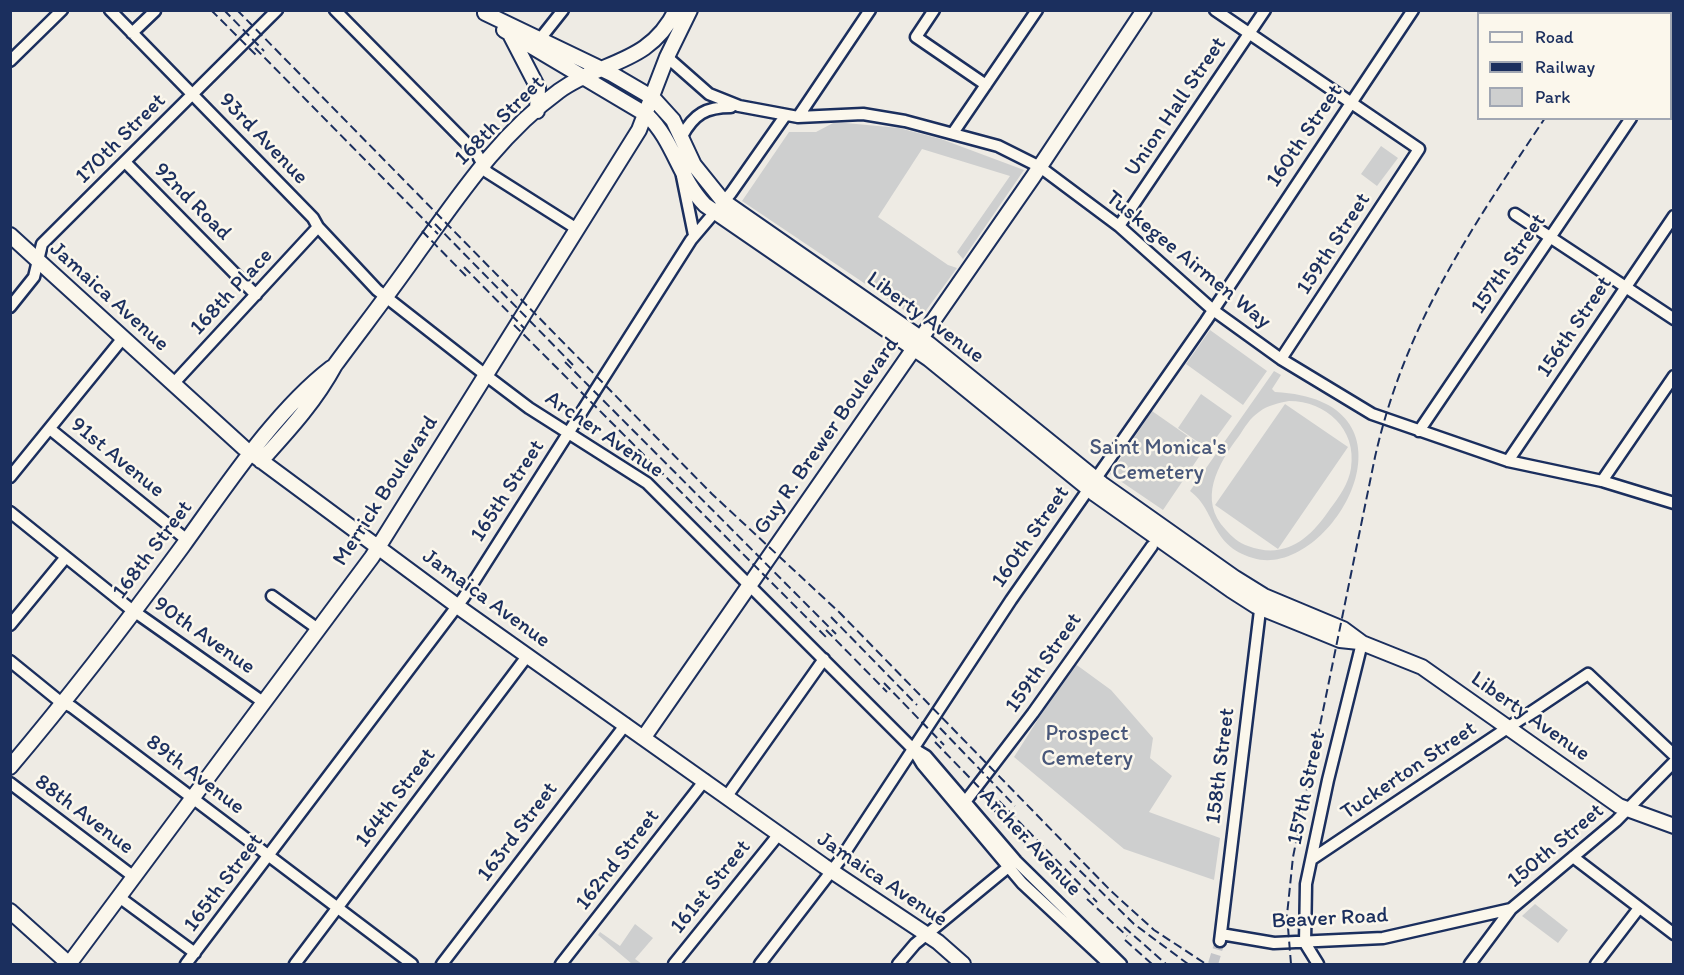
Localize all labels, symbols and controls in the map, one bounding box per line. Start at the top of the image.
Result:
legend [1477,12,1672,120]
text: Road [1535,26,1574,48]
street label: Union Hall Street [1120,32,1232,182]
text: Railway [1535,56,1595,78]
street label: 168th Street [449,70,551,172]
street label: 160th Street [1261,80,1349,192]
text: Park [1535,86,1570,108]
street label: 93rd Avenue [213,87,313,191]
street label: 170th Street [70,88,172,190]
street label: 92nd Road [147,157,237,247]
street label: Tuskegee Airmen Way [1100,185,1276,335]
street label: 159th Street [1291,188,1377,300]
street label: 157th Street [1466,209,1552,319]
street label: Jamaica Avenue [44,236,174,358]
street label: 168th Place [185,243,279,341]
street label: Liberty Avenue [861,266,989,370]
street label: 156th Street [1532,272,1618,382]
street label: Guy R. Brewer Boulevard [749,332,905,540]
street label: Archer Avenue [540,386,668,484]
street label: Merrick Boulevard [328,411,444,571]
street label: 91st Avenue [65,412,169,504]
street label: 165th Street [465,435,551,547]
park label: Saint Monica's Cemetery [1089,435,1227,487]
street label: 160th Street [986,481,1076,593]
street label: 168th Street [107,496,199,604]
street label: Jamaica Avenue [417,544,555,654]
street label: 90th Avenue [148,591,260,681]
street label: 159th Street [1000,608,1088,718]
street label: Liberty Avenue [1465,666,1595,768]
street label: 158th Street [1201,707,1241,825]
street label: Tuckerton Street [1336,716,1482,826]
park label: Prospect Cemetery [1041,721,1133,772]
street label: 89th Avenue [140,729,250,821]
street label: 157th Street [1282,729,1332,847]
street label: 164th Street [350,743,442,853]
street label: 88th Avenue [29,769,139,861]
street label: 163rd Street [472,777,564,887]
street label: Archer Avenue [973,784,1087,902]
street label: 150th Street [1502,798,1610,894]
street label: 162nd Street [570,804,666,916]
street label: Jamaica Avenue [812,827,952,933]
street label: 165th Street [179,829,269,937]
street label: 161st Street [665,835,757,939]
street label: Beaver Road [1271,903,1389,935]

